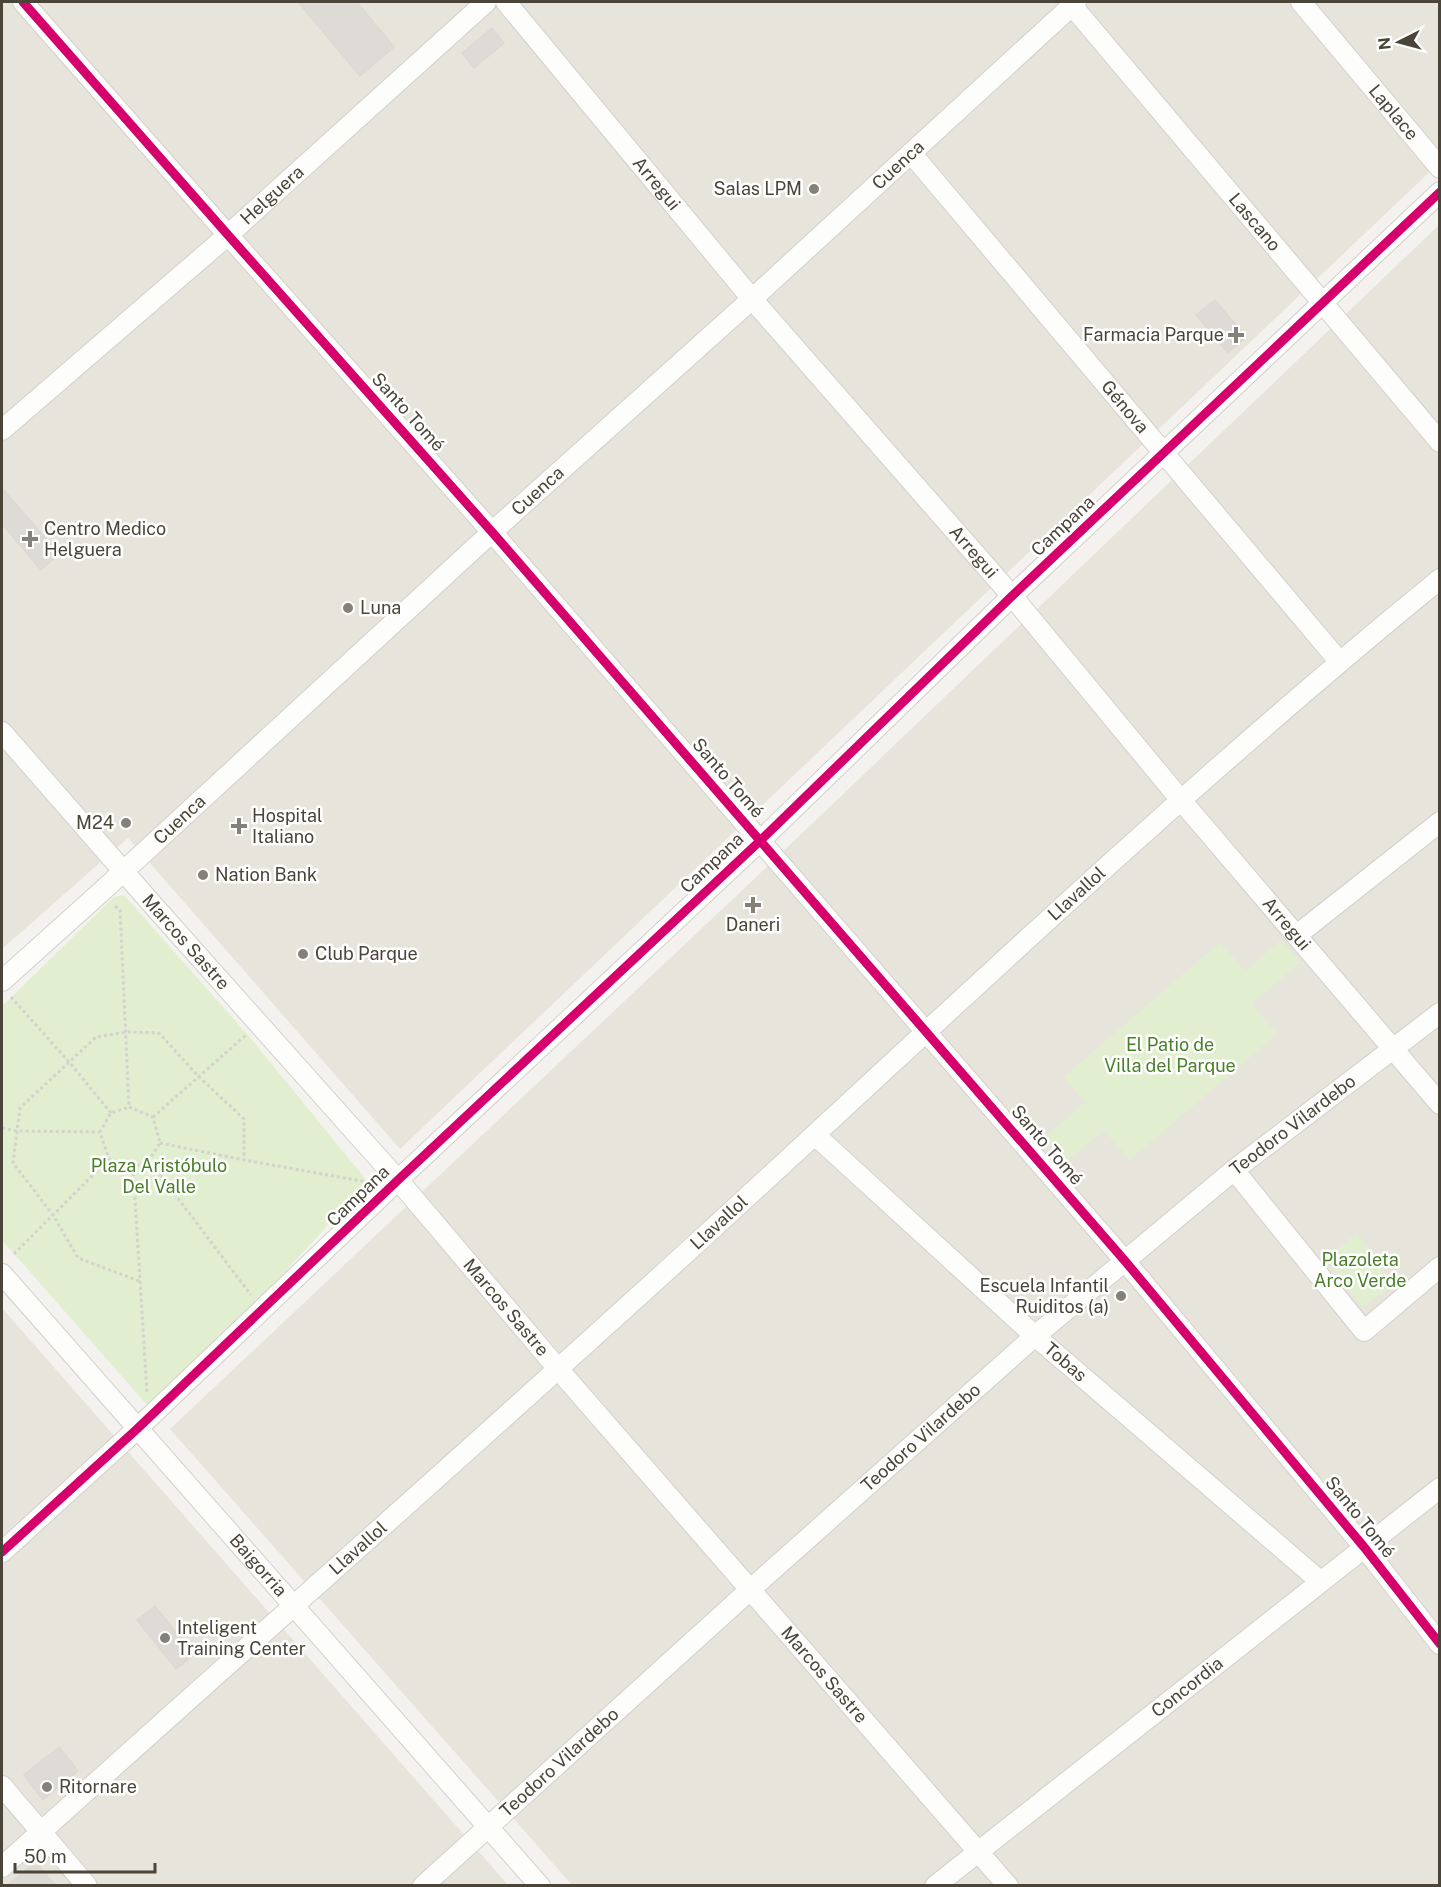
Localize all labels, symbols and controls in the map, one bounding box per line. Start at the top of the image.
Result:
north arrow [1369,12,1429,72]
text: N [1374,36,1395,51]
street label: Laplace [1365,80,1423,144]
street label: Cuenca [867,136,928,194]
street label: Arregui [629,153,685,214]
street label: Helguera [236,161,308,229]
place label: Salas LPM [714,178,802,199]
marker: Salas LPM [807,182,821,196]
street label: Lascano [1225,189,1285,255]
place label: Farmacia Parque [1083,324,1224,345]
marker: Farmacia Parque [1229,328,1243,342]
street label: Santo Tomé [368,368,449,455]
street label: Génova [1097,376,1154,437]
street label: Cuenca [507,462,568,520]
street label: Campana [1027,491,1099,560]
place label: Centro Medico Helguera [44,518,166,560]
street label: Arregui [945,521,1003,582]
marker: Centro Medico Helguera [21,530,39,548]
place label: Luna [360,597,401,618]
marker: Luna [341,601,355,615]
street label: Santo Tomé [688,734,769,822]
street label: Cuenca [149,790,210,848]
place label: Hospital Italiano [252,805,322,847]
place label: M24 [76,812,114,833]
marker: M24 [119,816,133,830]
marker: Hospital Italiano [230,817,248,835]
street label: Campana [676,828,748,897]
street label: Llavallol [1043,862,1110,925]
place label: Nation Bank [215,864,317,885]
marker: Nation Bank [196,868,210,882]
street label: Marcos Sastre [138,889,234,994]
street label: Arregui [1258,893,1315,954]
marker: Daneri [746,898,760,912]
place label: Daneri [726,914,780,935]
place label: Club Parque [315,943,418,964]
marker: Club Parque [296,947,310,961]
park label: El Patio de Villa del Parque [1104,1034,1236,1076]
street label: Teodoro Vilardebo [1226,1070,1360,1179]
street label: Santo Tomé [1007,1101,1088,1189]
park label: Plaza Aristóbulo Del Valle [91,1155,227,1197]
street label: Campana [322,1161,393,1231]
street label: Llavallol [686,1191,752,1254]
park label: Plazoleta Arco Verde [1314,1249,1406,1291]
street label: Marcos Sastre [459,1254,553,1360]
place label: Escuela Infantil Ruiditos (a) [979,1275,1109,1317]
marker: Escuela Infantil Ruiditos (a) [1114,1289,1128,1303]
street label: Tobas [1040,1338,1091,1386]
street label: Teodoro Vilardebo [857,1379,984,1496]
street label: Santo Tomé [1321,1472,1400,1562]
street label: Llavallol [325,1517,391,1579]
street label: Baigorria [226,1530,292,1601]
place label: Inteligent Training Center [177,1617,306,1659]
street label: Marcos Sastre [777,1622,872,1727]
marker: Inteligent Training Center [158,1631,172,1645]
street label: Concordia [1147,1652,1227,1721]
street label: Teodoro Vilardebo [495,1703,623,1821]
place label: Ritornare [59,1776,137,1797]
marker: Ritornare [40,1780,54,1794]
scale bar [15,1836,154,1874]
text: 50 m [24,1846,67,1867]

